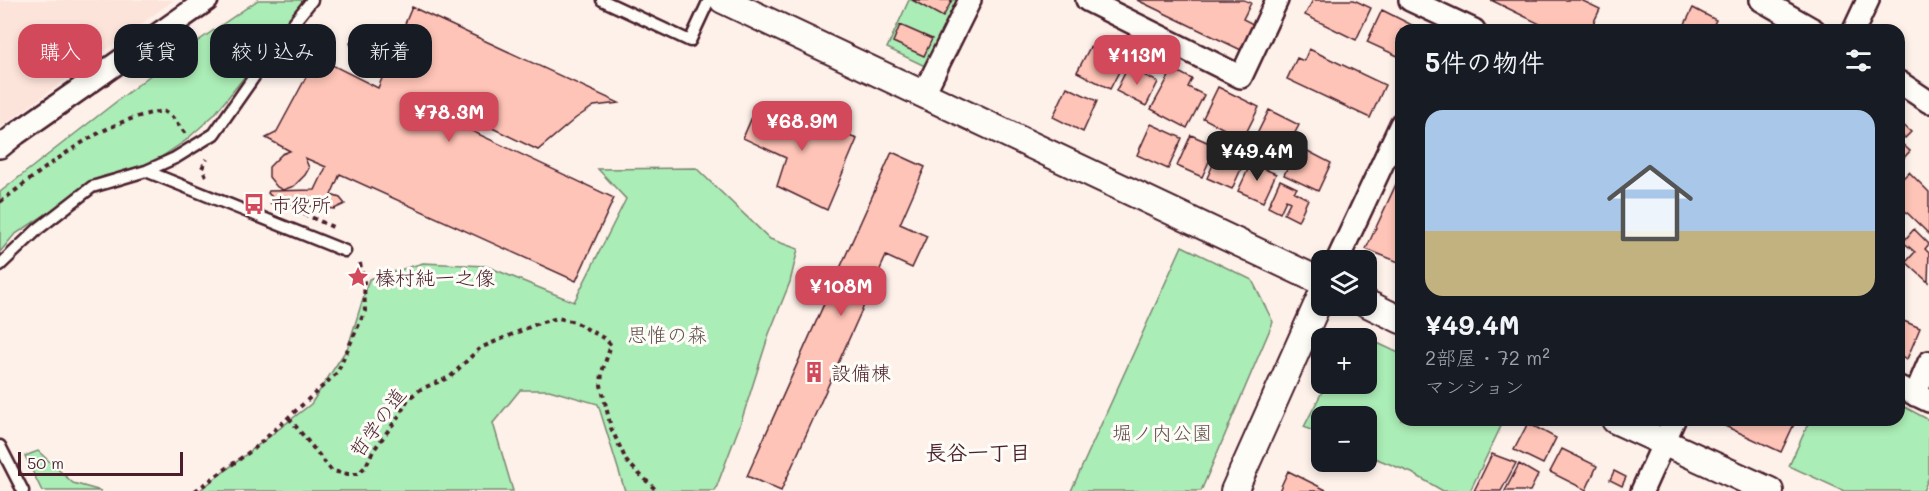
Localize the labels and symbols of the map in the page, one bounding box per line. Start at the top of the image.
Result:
pin: ¥113M [1095,35,1179,86]
pin: ¥78.3M [400,92,498,143]
pin: ¥68.9M [753,101,851,152]
pin: ¥49.4M [1208,131,1306,182]
place label: 市役所 [271,191,331,217]
bus stop icon: 市役所 [242,192,266,216]
place label: 榛村純一之像 [375,264,495,290]
place icon: 榛村純一之像 [346,265,370,289]
pin: ¥108M [799,266,883,317]
park label: 思惟の森 [627,321,707,347]
place label: 設備棟 [831,359,891,385]
building icon: 設備棟 [802,360,826,384]
street label: 哲学の道 [343,382,411,462]
park label: 堀ノ内公園 [1112,419,1212,445]
district label: 長谷一丁目 [926,438,1031,465]
scale bar [18,449,183,476]

